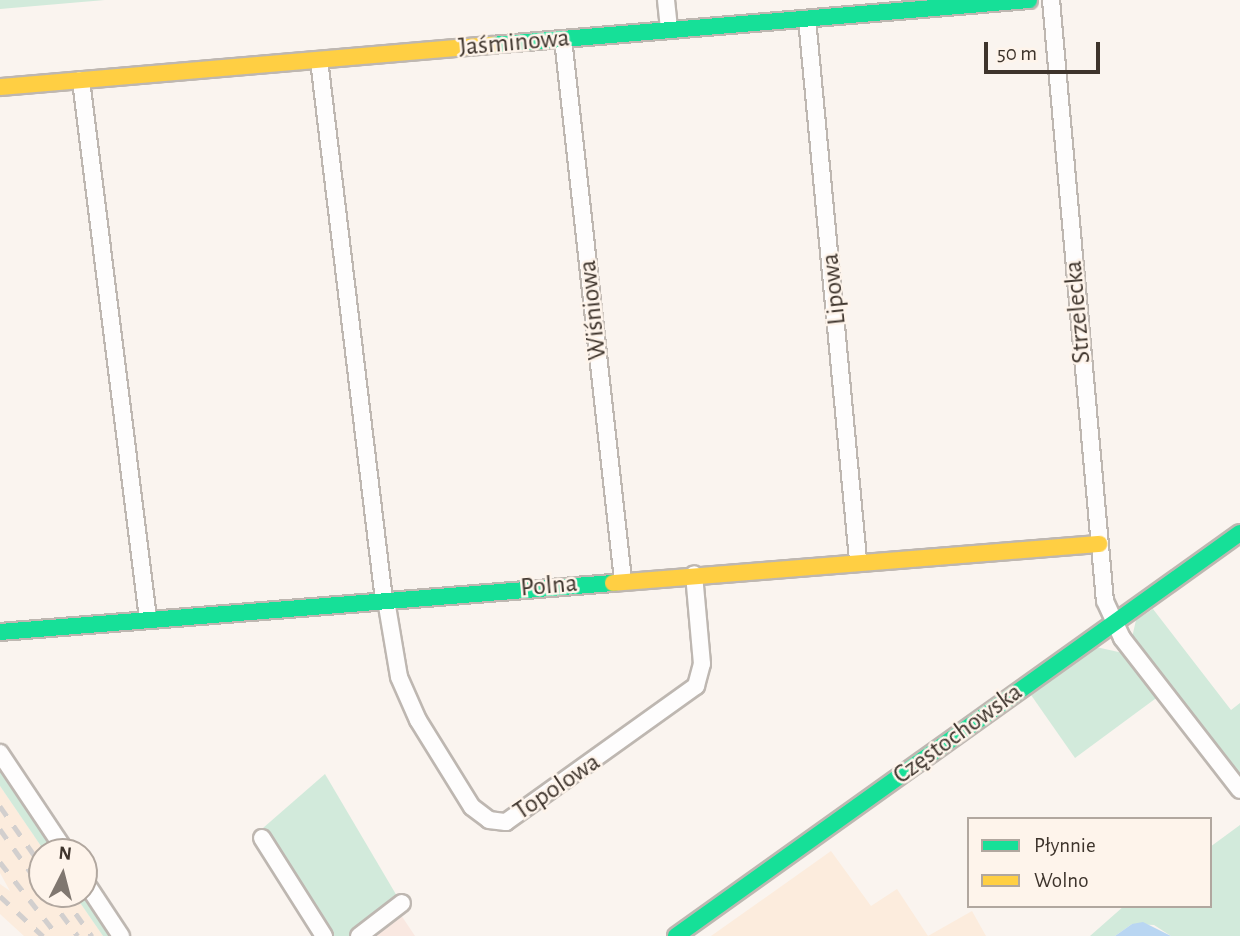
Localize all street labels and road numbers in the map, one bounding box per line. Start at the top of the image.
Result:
street label: Jaśminowa [457,23,571,63]
street label: Lipowa [815,252,853,326]
street label: Wiśniowa [572,258,614,362]
street label: Strzelecka [1058,259,1098,365]
street label: Polna [519,568,579,604]
street label: Częstochowska [887,677,1029,791]
street label: Topolowa [508,747,606,827]

